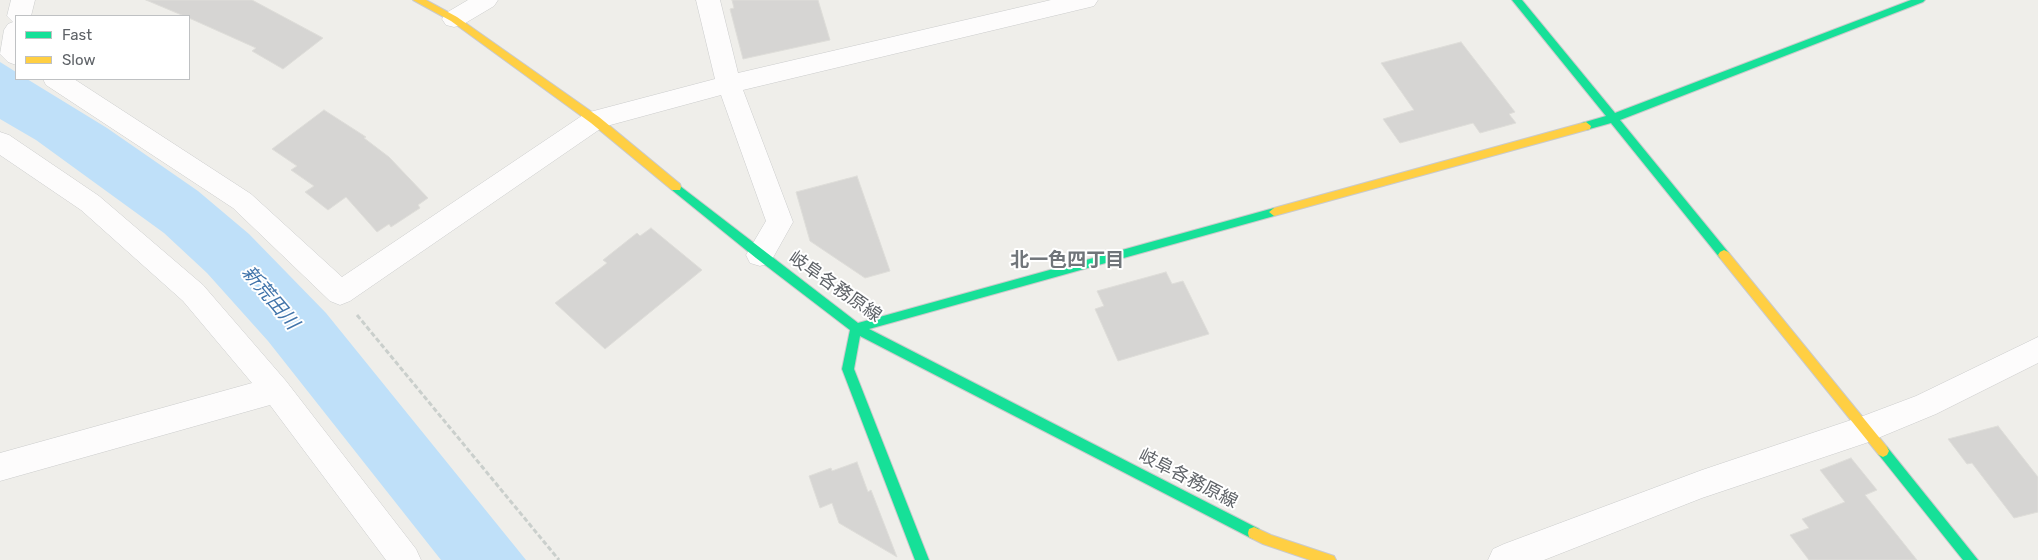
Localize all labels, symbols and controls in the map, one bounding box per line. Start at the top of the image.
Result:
legend [15,15,190,80]
text: Fast [62,26,92,44]
text: Slow [62,51,95,69]
street label: 岐阜各務原線 [785,247,885,327]
district label: 北一色四丁目 [1010,250,1124,272]
water label: 新荒田川 [237,262,303,334]
street label: 岐阜各務原線 [1135,445,1241,513]

